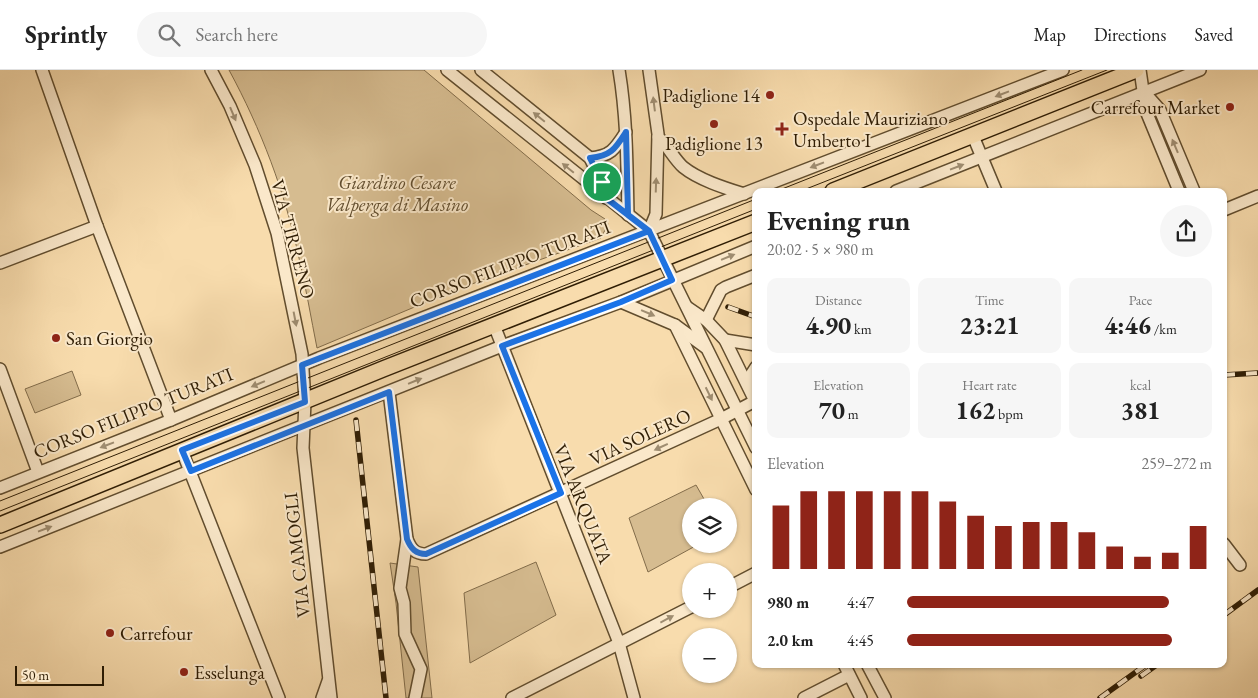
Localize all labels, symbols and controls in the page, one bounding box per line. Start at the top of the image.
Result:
search box [137,12,487,57]
text: Sprintly [25,19,107,50]
icon: search [155,21,183,49]
text: Search here [195,22,278,47]
text: Map [1034,23,1066,46]
text: Directions [1094,23,1166,46]
text: Saved [1194,23,1233,46]
place label: Padiglione 14 [662,83,761,108]
marker: Padiglione 14 [764,89,776,101]
one-way arrow [994,91,1009,98]
one-way arrow [650,95,658,111]
place label: Carrefour Market [1091,95,1220,120]
marker: Carrefour Market [1224,101,1236,113]
place label: Ospedale Mauriziano Umberto I [793,106,948,153]
one-way arrow [229,107,237,122]
one-way arrow [533,111,546,122]
marker: Padiglione 13 [708,118,720,130]
marker: Ospedale Mauriziano Umberto I [775,122,789,136]
place label: Padiglione 13 [665,131,763,156]
one-way arrow [1171,139,1179,153]
pin [581,161,623,203]
one-way arrow [562,162,575,173]
one-way arrow [810,162,825,170]
one-way arrow [950,163,965,170]
icon: arrive [588,168,616,196]
park label: Giardino Cesare Valperga di Masino [326,170,468,217]
street label: VIA TIRRENO [265,176,321,302]
one-way arrow [652,177,660,193]
text: Evening run [767,202,910,238]
button: share [1160,205,1212,257]
street label: CORSO FILIPPO TURATI [406,214,615,314]
text: 20:02 · 5 × 980 m [767,239,874,260]
one-way arrow [721,253,736,261]
text: Distance [815,291,862,309]
text: Time [975,291,1004,309]
text: Pace [1129,291,1152,309]
text: 4.90 [805,309,851,341]
text: 23:21 [960,309,1019,341]
text: 4:46 [1104,309,1151,341]
one-way arrow [641,310,655,318]
one-way arrow [292,311,300,327]
text: km [851,320,872,338]
text: /km [1151,320,1177,338]
place label: San Giorgio [66,326,153,351]
marker: San Giorgio [50,332,62,344]
street label: CORSO FILIPPO TURATI [29,361,237,465]
text: Elevation [813,376,864,394]
text: Heart rate [962,376,1017,394]
text: kcal [1130,376,1151,394]
one-way arrow [408,377,422,385]
one-way arrow [250,381,265,388]
one-way arrow [705,387,713,401]
text: 70 [818,394,845,426]
text: 162 [956,394,995,426]
text: 381 [1121,394,1160,426]
street label: VIA SOLERO [585,403,695,471]
text: m [845,405,859,423]
text: bpm [995,405,1023,423]
street label: VIA ARQUATA [548,440,619,568]
one-way arrow [99,441,114,449]
one-way arrow [654,443,668,451]
text: Elevation [767,453,825,474]
text: 259–272 m [1141,453,1212,474]
street label: VIA CAMOGLI [278,491,316,619]
map controls [682,498,737,683]
button: layers [682,498,737,553]
one-way arrow [38,525,53,533]
button: + [682,563,737,618]
text: 980 m [767,592,809,613]
text: 4:47 [847,592,874,613]
one-way arrow [660,615,674,623]
place label: Carrefour [120,621,193,646]
marker: Carrefour [104,627,116,639]
button: − [682,628,737,683]
text: 2.0 km [767,630,813,651]
text: 4:45 [847,630,874,651]
place label: Esselunga [194,660,265,685]
scale bar [15,663,104,686]
text: 50 m [22,666,49,684]
marker: Esselunga [178,666,190,678]

